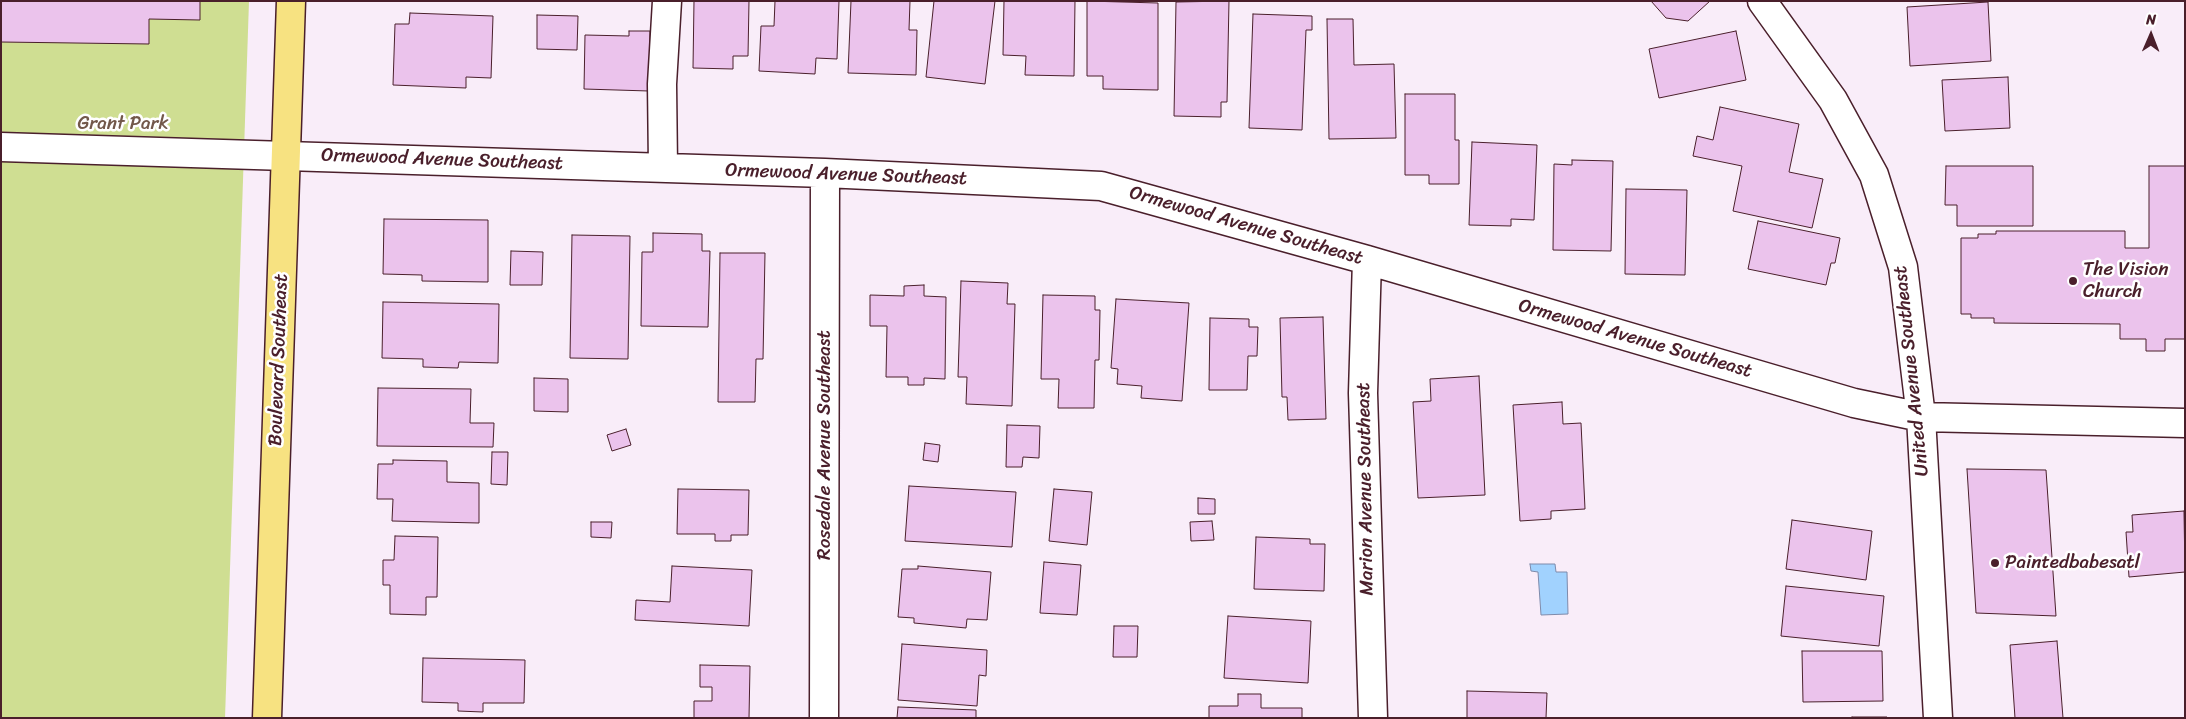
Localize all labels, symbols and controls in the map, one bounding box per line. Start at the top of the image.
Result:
text: N [2146,7,2156,32]
north arrow [2126,10,2176,60]
park label: Grant Park [78,113,168,135]
street label: Ormewood Avenue Southeast [321,144,563,176]
street label: Ormewood Avenue Southeast [725,159,967,191]
street label: Ormewood Avenue Southeast [1127,182,1365,270]
place label: The Vision Church [2083,259,2168,303]
street label: United Avenue Southeast [1890,265,1934,477]
street label: Boulevard Southeast [265,273,293,447]
marker: The Vision Church [2067,275,2079,287]
street label: Ormewood Avenue Southeast [1516,295,1754,383]
street label: Rosedale Avenue Southeast [814,330,836,560]
street label: Marion Avenue Southeast [1353,382,1379,596]
place label: Paintedbabesatl [2005,552,2140,574]
marker: Paintedbabesatl [1989,557,2001,569]

